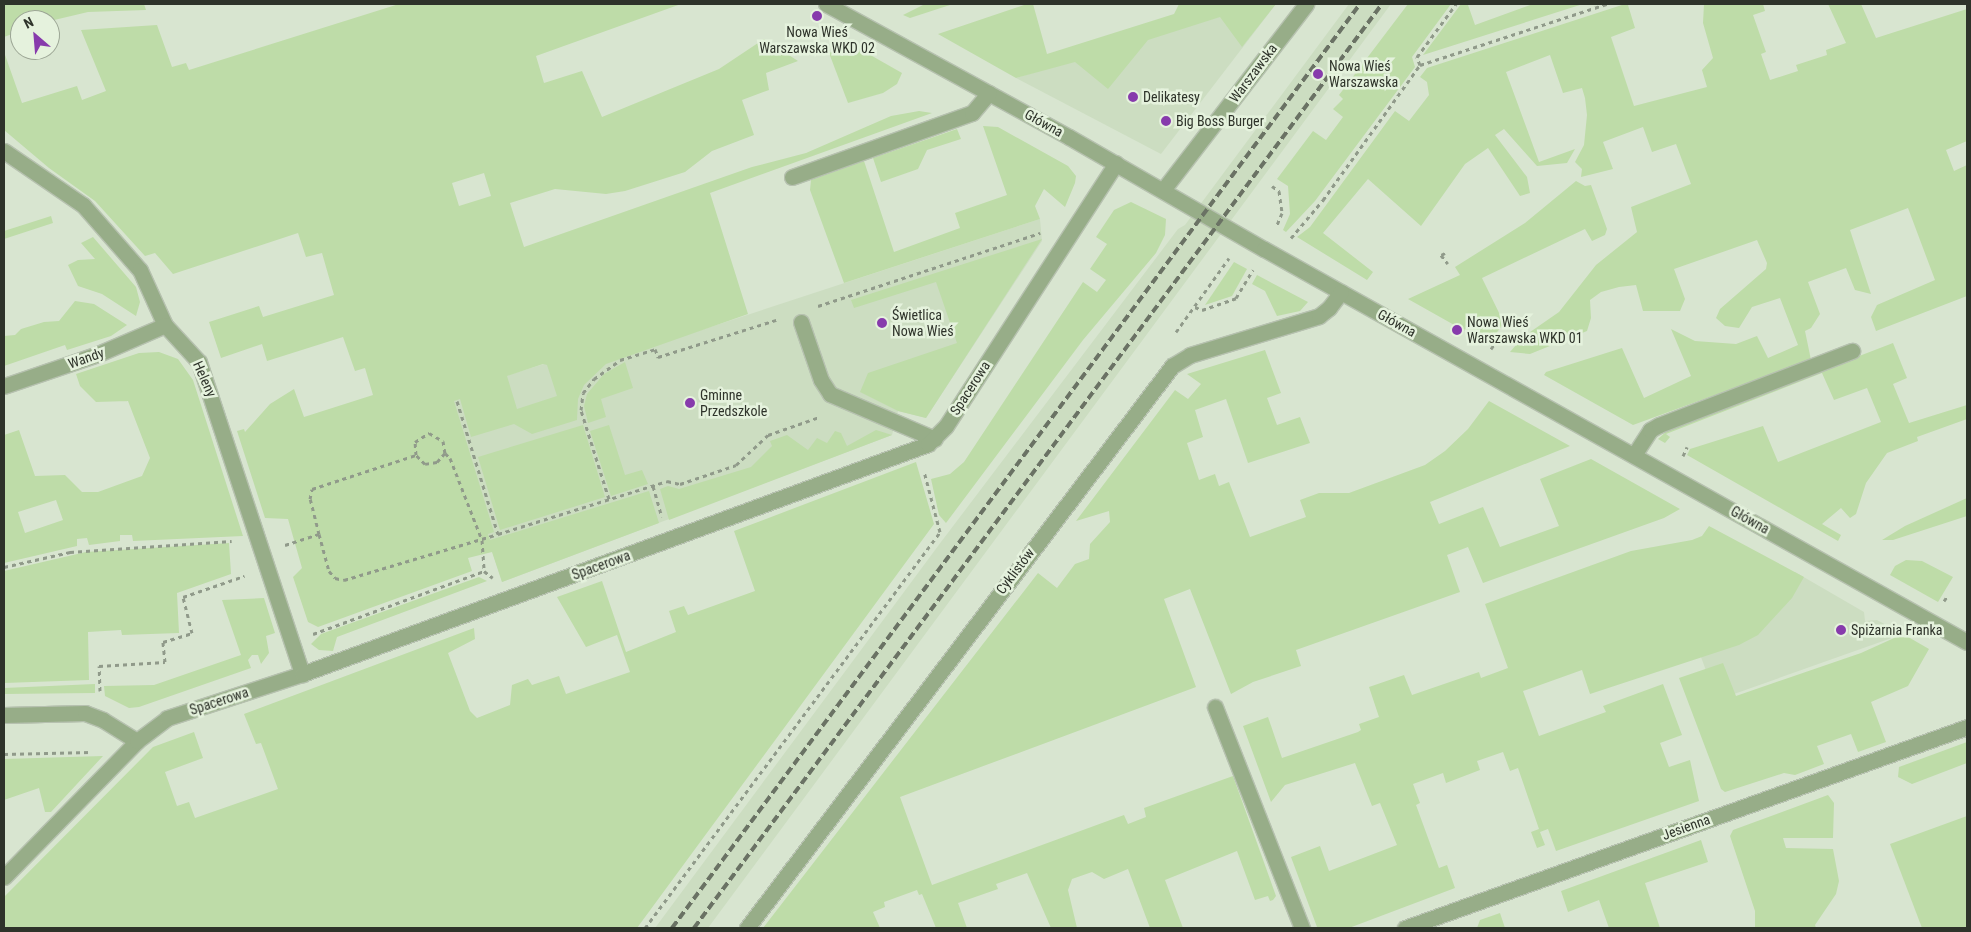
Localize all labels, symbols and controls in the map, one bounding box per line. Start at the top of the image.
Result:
north arrow [10,10,60,60]
marker: Nowa Wieś Warszawska WKD 02 [811,10,823,22]
text: N [21,13,36,32]
place label: Nowa Wieś Warszawska WKD 02 [759,24,875,56]
street label: Warszawska [1225,40,1281,106]
place label: Nowa Wieś Warszawska [1329,58,1398,90]
marker: Nowa Wieś Warszawska [1311,67,1325,81]
place label: Delikatesy [1143,89,1200,105]
marker: Delikatesy [1127,91,1139,103]
street label: Główna [1022,106,1066,140]
place label: Big Boss Burger [1176,113,1264,129]
marker: Big Boss Burger [1160,115,1172,127]
street label: Główna [1375,306,1419,340]
place label: Świetlica Nowa Wieś [892,307,954,340]
place label: Nowa Wieś Warszawska WKD 01 [1467,314,1583,347]
marker: Świetlica Nowa Wieś [876,317,888,329]
marker: Nowa Wieś Warszawska WKD 01 [1451,324,1463,336]
street label: Wandy [66,344,106,372]
street label: Heleny [190,358,220,400]
street label: Spacerowa [946,358,994,418]
place label: Gminne Przedszkole [700,387,767,420]
marker: Gminne Przedszkole [684,397,696,409]
street label: Główna [1728,503,1772,537]
street label: Cyklistów [992,545,1038,597]
street label: Spacerowa [570,547,632,583]
place label: Spiżarnia Franka [1851,622,1942,638]
marker: Spiżarnia Franka [1835,624,1847,636]
street label: Spacerowa [187,684,251,718]
street label: Jesienna [1660,811,1712,843]

